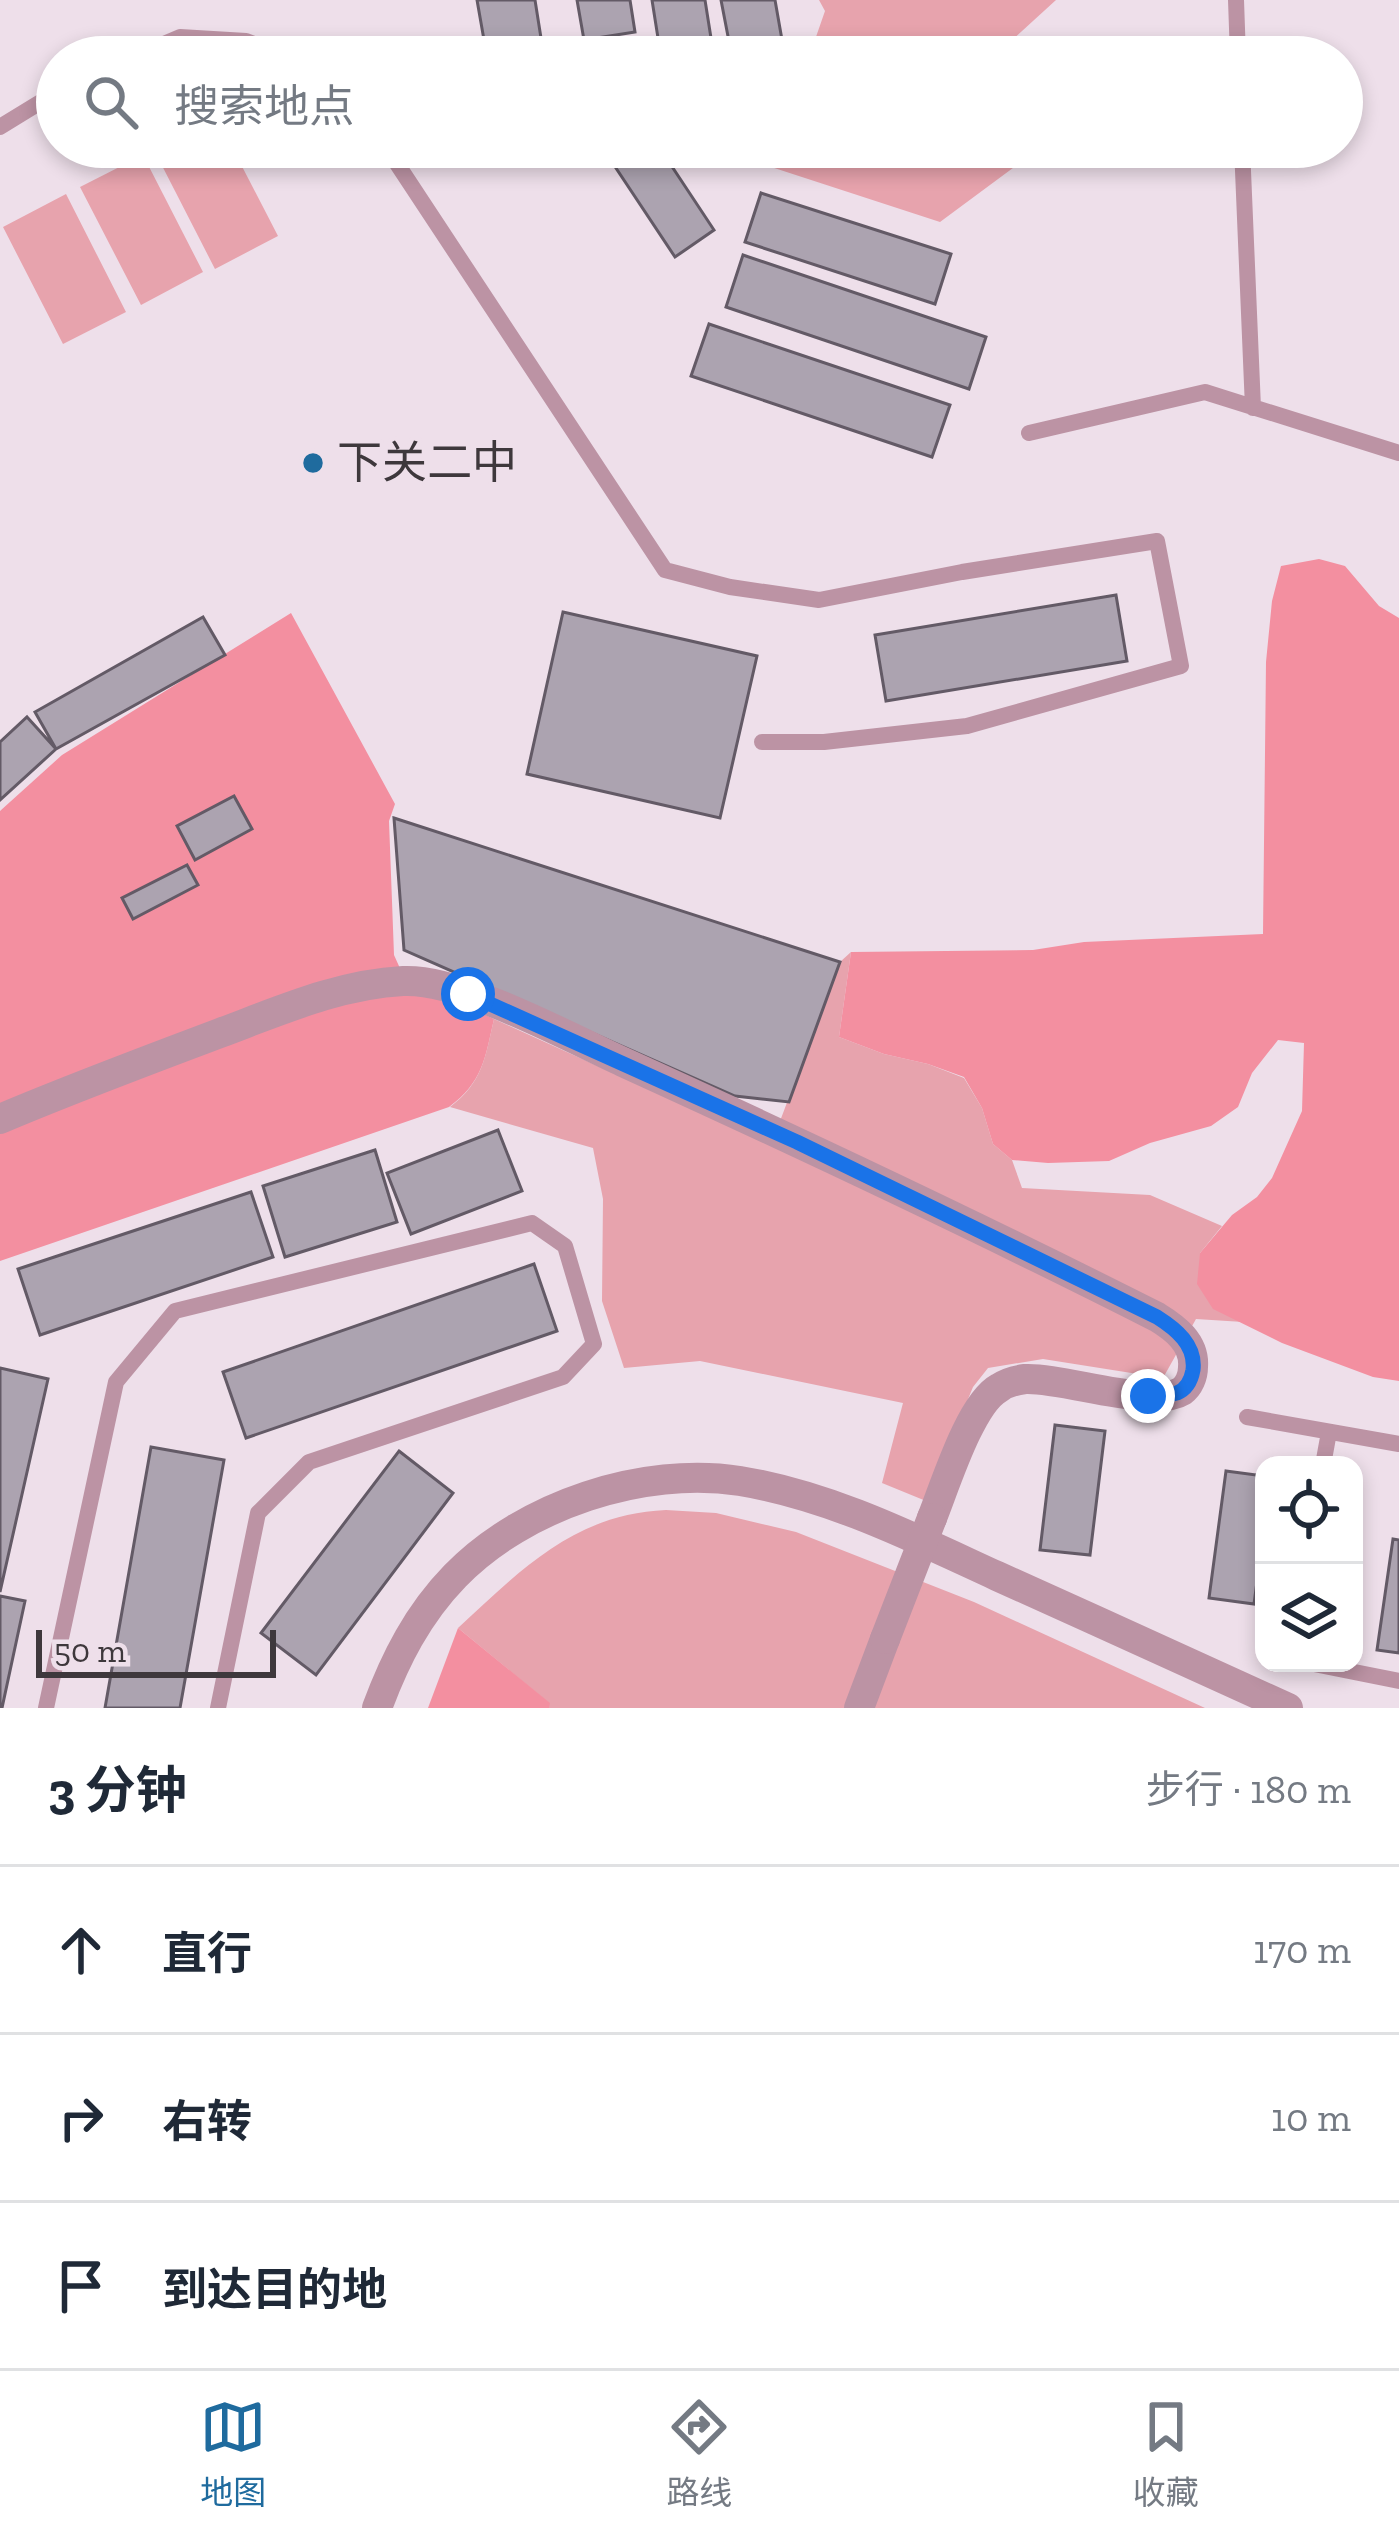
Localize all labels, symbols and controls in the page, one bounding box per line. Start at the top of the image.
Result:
search box [36,36,1363,168]
icon: search [78,69,144,135]
text: 搜索地点 [174,80,354,134]
place label: 下关二中 [337,436,517,490]
marker: 下关二中 [300,450,326,476]
route start [441,967,495,1021]
route end [1121,1369,1175,1423]
map controls [1255,1456,1363,1672]
button: locate [1255,1456,1363,1564]
button: layers [1255,1564,1363,1672]
scale bar [36,1624,276,1677]
text: 50 m [54,1631,126,1670]
text: 3 分钟 [48,1760,187,1821]
text: 步行 · 180 m [1146,1766,1351,1813]
icon: ahead [48,1917,114,1983]
text: 170 m [1253,1926,1351,1973]
text: 直行 [162,1927,252,1981]
icon: right [48,2085,114,2151]
text: 10 m [1271,2094,1351,2141]
text: 右转 [162,2095,252,2149]
icon: arrive [48,2253,114,2319]
text: 到达目的地 [162,2263,387,2317]
tab: 地图 [200,2394,266,2514]
tab: 路线 [666,2394,732,2514]
tab: 收藏 [1133,2394,1199,2514]

